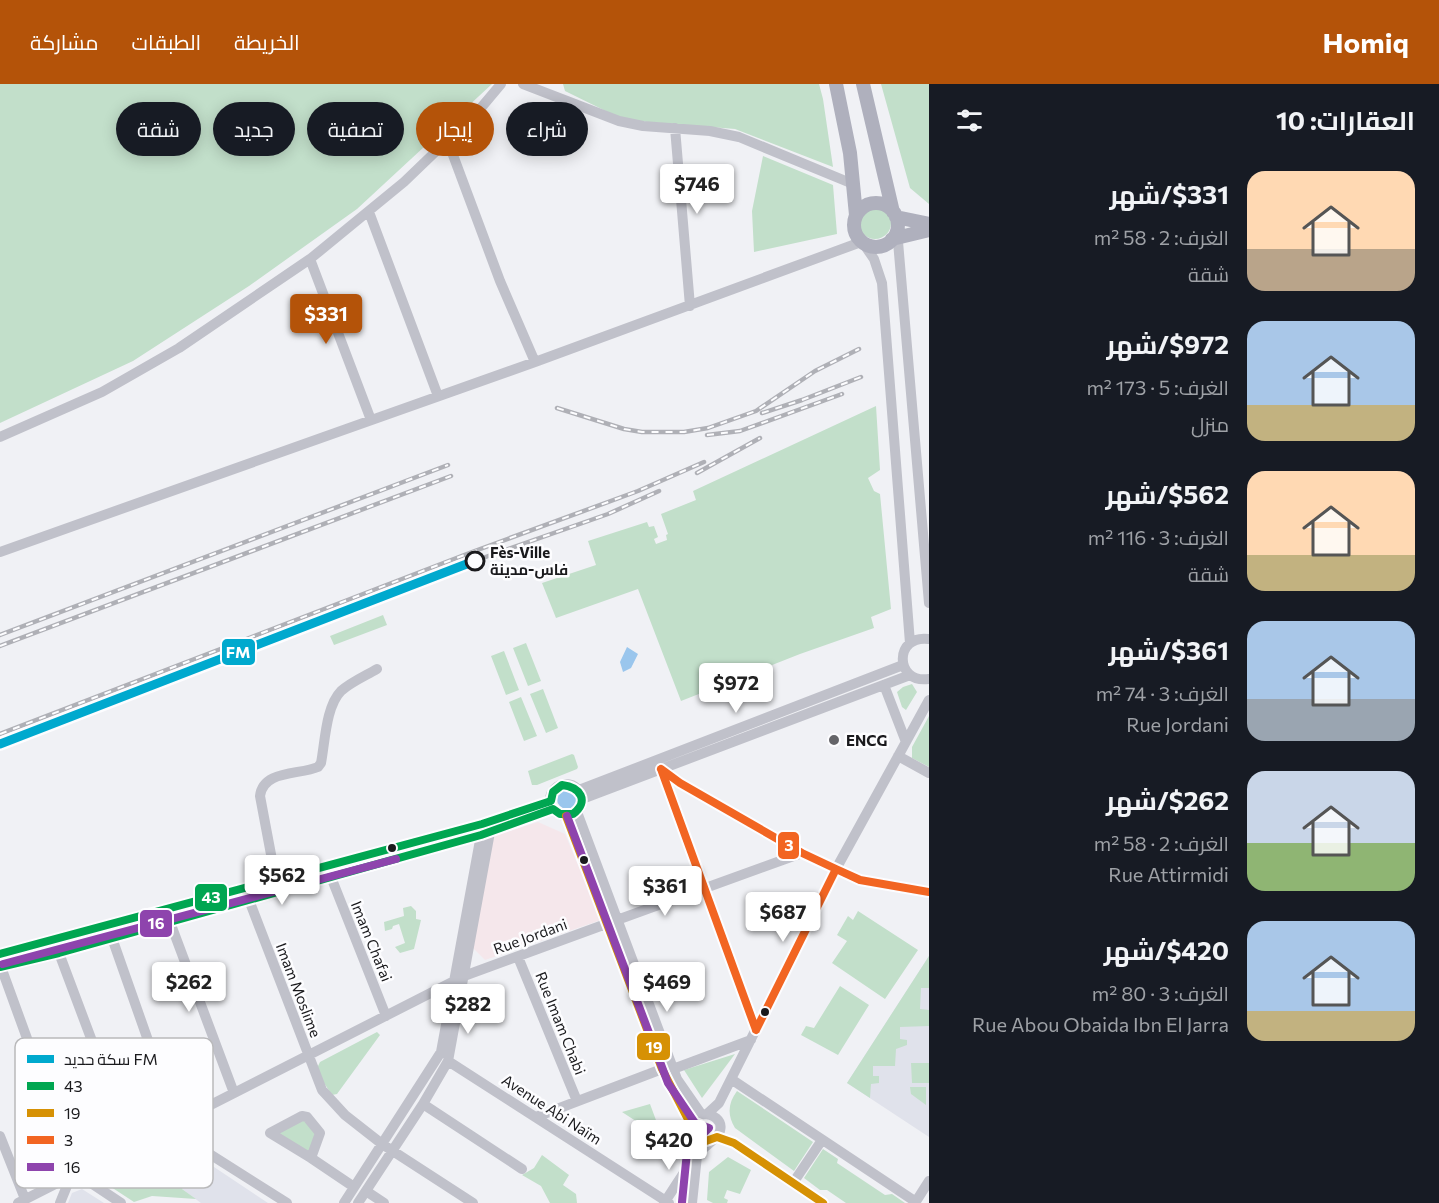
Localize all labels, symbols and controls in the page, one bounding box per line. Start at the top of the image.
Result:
text: Homiq [1323,25,1409,59]
text: مشاركة [30,29,99,54]
text: الطبقات [132,29,201,54]
text: الخريطة [234,29,300,54]
chip: شقة [116,102,201,156]
chip: جديد [213,102,295,156]
chip: تصفية [307,102,404,156]
chip: إيجار [416,102,494,156]
chip: شراء [506,102,588,156]
icon: filters [953,104,986,137]
text: العقارات: 10 [1276,104,1415,135]
pin: $746 [661,164,733,215]
text: $746 [674,171,720,195]
text: $331/شهر [1109,178,1229,209]
icon: home [1295,195,1367,267]
text: الغرف: 2 · 58 m² [1094,225,1229,249]
text: شقة [1188,262,1229,286]
pin: $331 [290,294,362,345]
text: $331 [304,301,348,325]
text: $972/شهر [1107,328,1229,359]
icon: home [1295,345,1367,417]
text: الغرف: 5 · 173 m² [1086,375,1229,399]
text: منزل [1191,412,1229,436]
text: $562/شهر [1106,478,1229,509]
icon: home [1295,495,1367,567]
text: الغرف: 3 · 116 m² [1088,525,1229,549]
place label: Fès-Ville فاس-مدينة [490,543,568,579]
marker: Fès-Ville فاس-مدينة [465,551,485,571]
text: شقة [1188,562,1229,586]
text: $361/شهر [1108,634,1229,665]
line badge: FM [221,638,256,666]
text: FM [226,642,250,661]
icon: home [1295,645,1367,717]
pin: $972 [700,663,772,714]
text: $972 [713,670,759,694]
text: الغرف: 3 · 74 m² [1096,681,1229,705]
text: Rue Jordani [1126,712,1229,736]
place label: ENCG [846,731,887,749]
marker: ENCG [827,733,841,747]
text: $262/شهر [1106,784,1229,815]
icon: home [1295,795,1367,867]
line badge: 3 [777,831,800,860]
text: الغرف: 2 · 58 m² [1094,831,1229,855]
text: 3 [784,835,794,854]
unlabelled marker [386,842,398,854]
unlabelled marker [578,854,590,866]
pin: $562 [246,855,318,906]
text: $562 [259,862,305,886]
text: Rue Attirmidi [1108,862,1229,886]
pin: $361 [629,866,701,917]
text: $361 [643,873,687,897]
line badge: 43 [194,883,228,912]
text: 43 [201,887,221,906]
pin: $687 [747,892,819,943]
street label: Imam Chafai [348,898,396,984]
text: $687 [759,899,807,923]
line badge: 16 [139,909,173,938]
text: 16 [147,913,165,932]
street label: Rue Jordani [491,914,569,958]
text: $420/شهر [1104,934,1229,965]
street label: Imam Moslime [273,940,325,1040]
icon: home [1295,945,1367,1017]
pin: $262 [153,962,225,1013]
pin: $469 [631,962,703,1013]
text: $262 [166,969,212,993]
street label: Rue Imam Chabi [532,969,590,1077]
text: $469 [643,969,691,993]
text: الغرف: 3 · 80 m² [1092,981,1229,1005]
pin: $282 [432,984,504,1035]
text: $282 [445,991,491,1015]
unlabelled marker [759,1006,771,1018]
text: Rue Abou Obaida Ibn El Jarra [972,1012,1229,1036]
line badge: 19 [636,1032,671,1061]
text: 19 [645,1037,663,1056]
legend [15,1038,213,1188]
text: سكة حديد FM [64,1049,158,1069]
street label: Avenue Abi Naïm [499,1070,605,1148]
text: 43 [64,1076,83,1095]
text: 19 [64,1103,81,1122]
pin: $420 [633,1120,705,1171]
text: $420 [645,1127,693,1151]
text: 3 [64,1130,73,1149]
text: 16 [64,1157,81,1176]

